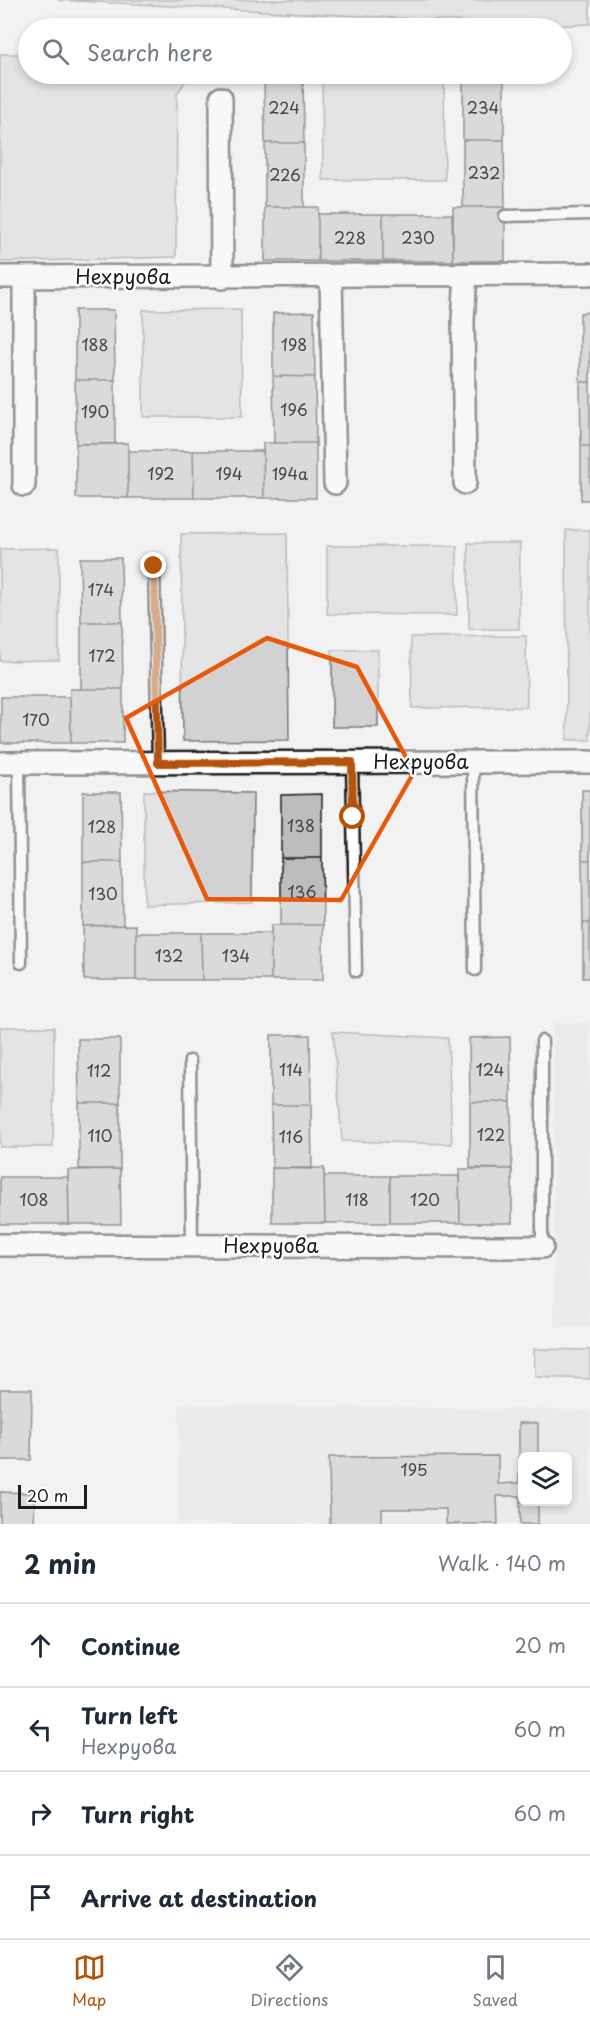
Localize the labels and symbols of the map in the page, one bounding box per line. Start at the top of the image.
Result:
house number: 224 [268,95,300,119]
house number: 234 [467,95,499,119]
house number: 232 [468,160,500,184]
house number: 226 [269,162,301,186]
house number: 228 [334,225,366,249]
house number: 230 [401,225,435,249]
street label: Нехруова [75,261,171,291]
house number: 188 [81,332,109,356]
house number: 198 [281,332,307,356]
house number: 196 [280,397,308,421]
house number: 190 [81,399,109,423]
house number: 192 [147,461,175,485]
house number: 194 [215,461,243,485]
house number: 194a [272,461,308,485]
route end [140,552,166,578]
house number: 174 [88,577,114,601]
house number: 172 [88,643,116,667]
house number: 170 [22,707,50,731]
street label: Нехруова [373,746,469,776]
route start [339,803,365,829]
house number: 138 [287,813,315,837]
house number: 128 [88,814,116,838]
house number: 136 [287,879,317,903]
house number: 130 [88,881,118,905]
house number: 132 [155,943,183,967]
house number: 134 [222,943,250,967]
house number: 114 [279,1057,303,1081]
house number: 124 [476,1057,504,1081]
house number: 112 [87,1058,111,1082]
house number: 122 [477,1122,505,1146]
house number: 110 [87,1123,113,1147]
house number: 116 [279,1124,303,1148]
house number: 108 [20,1187,48,1211]
house number: 118 [345,1187,369,1211]
house number: 120 [410,1187,440,1211]
street label: Нехруова [223,1230,319,1260]
house number: 195 [401,1457,427,1481]
scale bar [18,1482,87,1510]

